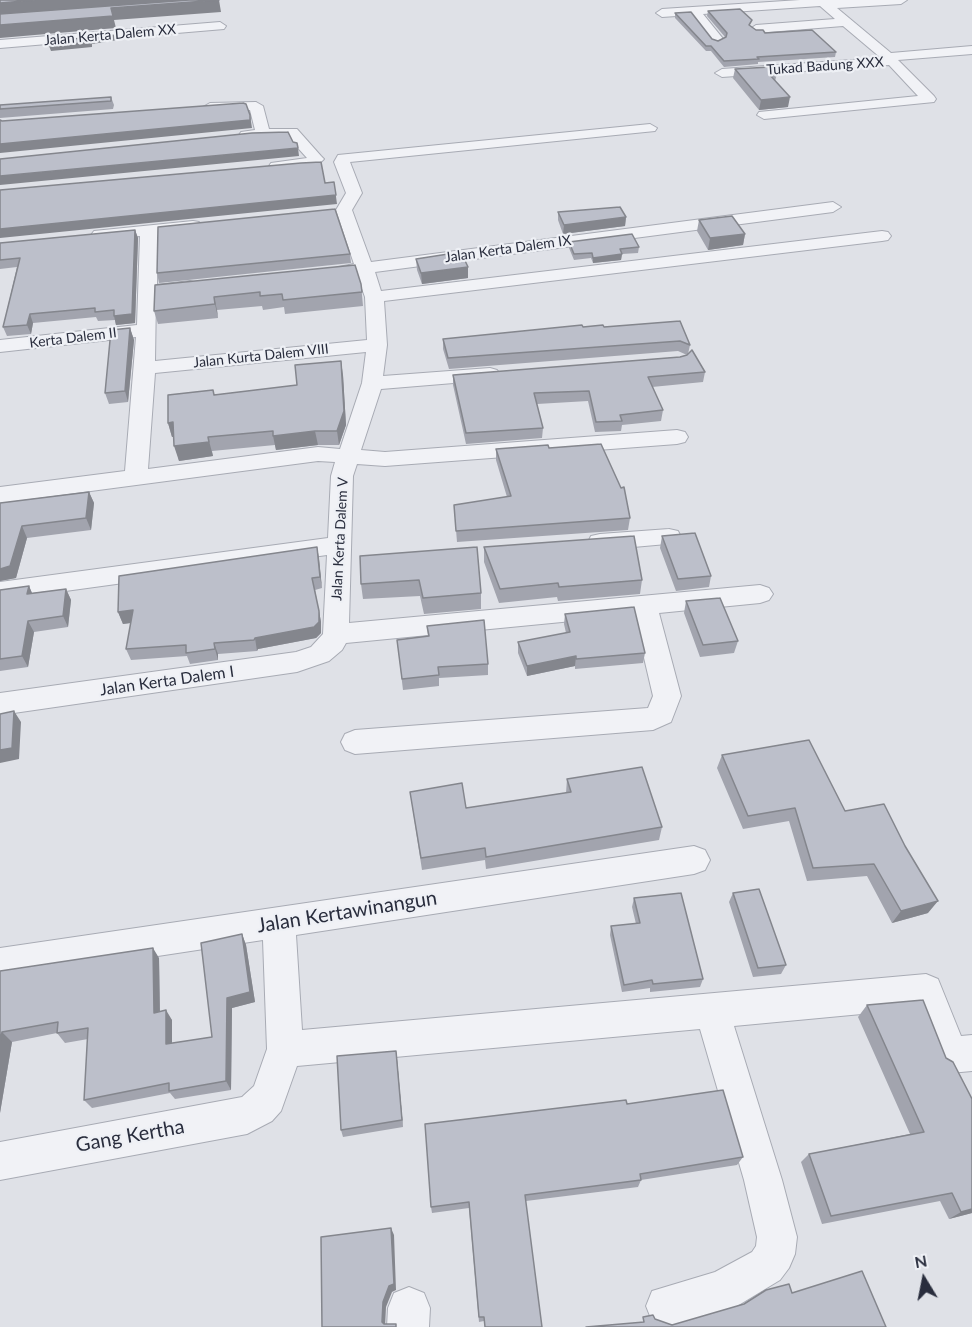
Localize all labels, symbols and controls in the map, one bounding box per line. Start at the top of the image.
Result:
street label: Jalan Kerta Dalem XX [43,21,177,49]
street label: Tukad Badung XXX [766,54,884,78]
street label: Jalan Kerta Dalem IX [444,232,572,266]
street label: Kerta Dalem II [28,324,118,352]
street label: Jalan Kurta Dalem VIII [192,341,330,371]
street label: Jalan Kerta Dalem V [328,477,352,601]
street label: Jalan Kerta Dalem I [99,662,235,700]
street label: Jalan Kertawinangun [255,886,439,938]
street label: Gang Kertha [74,1115,186,1157]
north arrow [894,1249,954,1309]
text: N [913,1250,928,1271]

